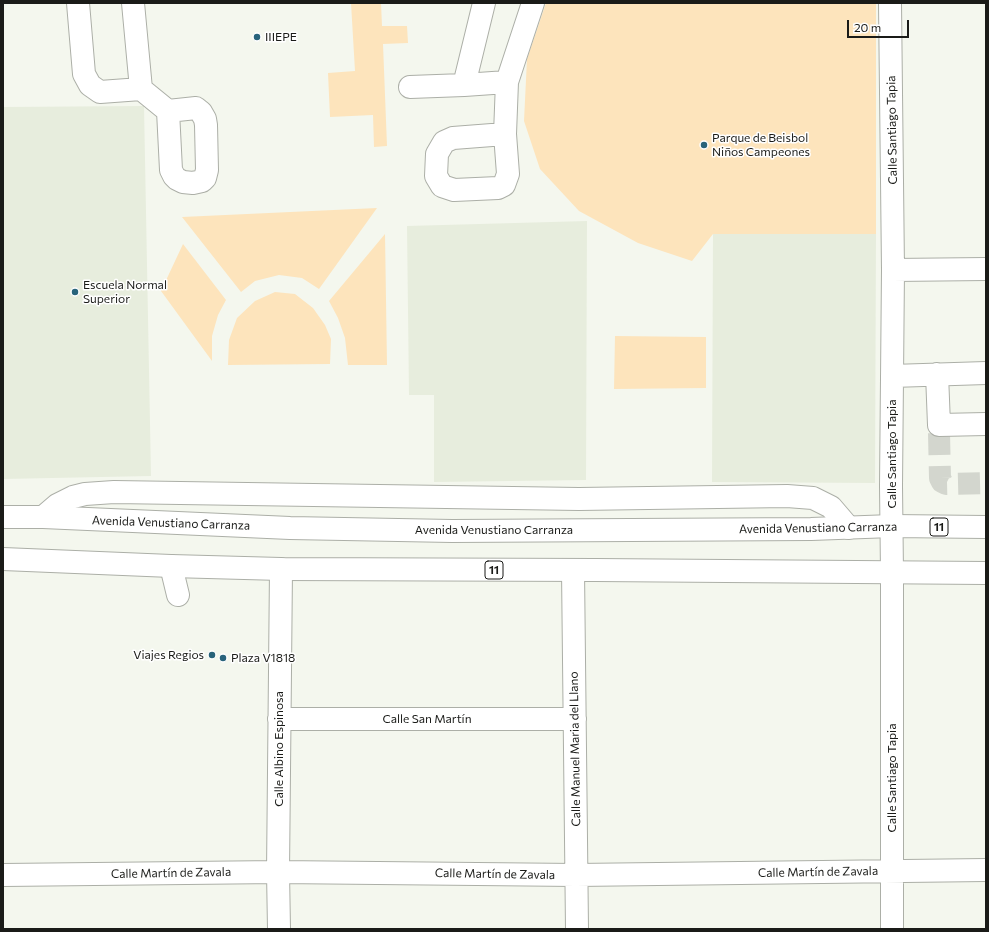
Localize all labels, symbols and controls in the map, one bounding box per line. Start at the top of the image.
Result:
scale bar [849,12,911,38]
text: 20 m [854,20,881,34]
place label: IIIEPE [265,30,297,44]
marker: IIIEPE [252,32,262,42]
street label: Calle Santiago Tapia [884,75,900,185]
place label: Parque de Beisbol Niños Campeones [712,131,810,159]
marker: Parque de Beisbol Niños Campeones [699,140,709,150]
place label: Escuela Normal Superior [83,278,167,306]
marker: Escuela Normal Superior [70,287,80,297]
street label: Calle Santiago Tapia [885,400,899,508]
street label: Avenida Venustiano Carranza [92,513,250,533]
road number: 11 [930,518,948,536]
street label: Avenida Venustiano Carranza [739,519,897,537]
street label: Avenida Venustiano Carranza [415,523,573,537]
road number: 11 [485,561,503,579]
place label: Viajes Regios [133,648,204,662]
marker: Viajes Regios [207,650,217,660]
place label: Plaza V1818 [231,651,295,665]
marker: Plaza V1818 [218,653,228,663]
street label: Calle Manuel Maria del Llano [566,671,584,827]
street label: Calle Albino Espinosa [272,691,286,807]
street label: Calle San Martín [382,712,472,726]
street label: Calle Santiago Tapia [885,724,899,832]
street label: Calle Martín de Zavala [758,864,878,880]
street label: Calle Martín de Zavala [111,865,231,881]
street label: Calle Martín de Zavala [435,866,555,882]

